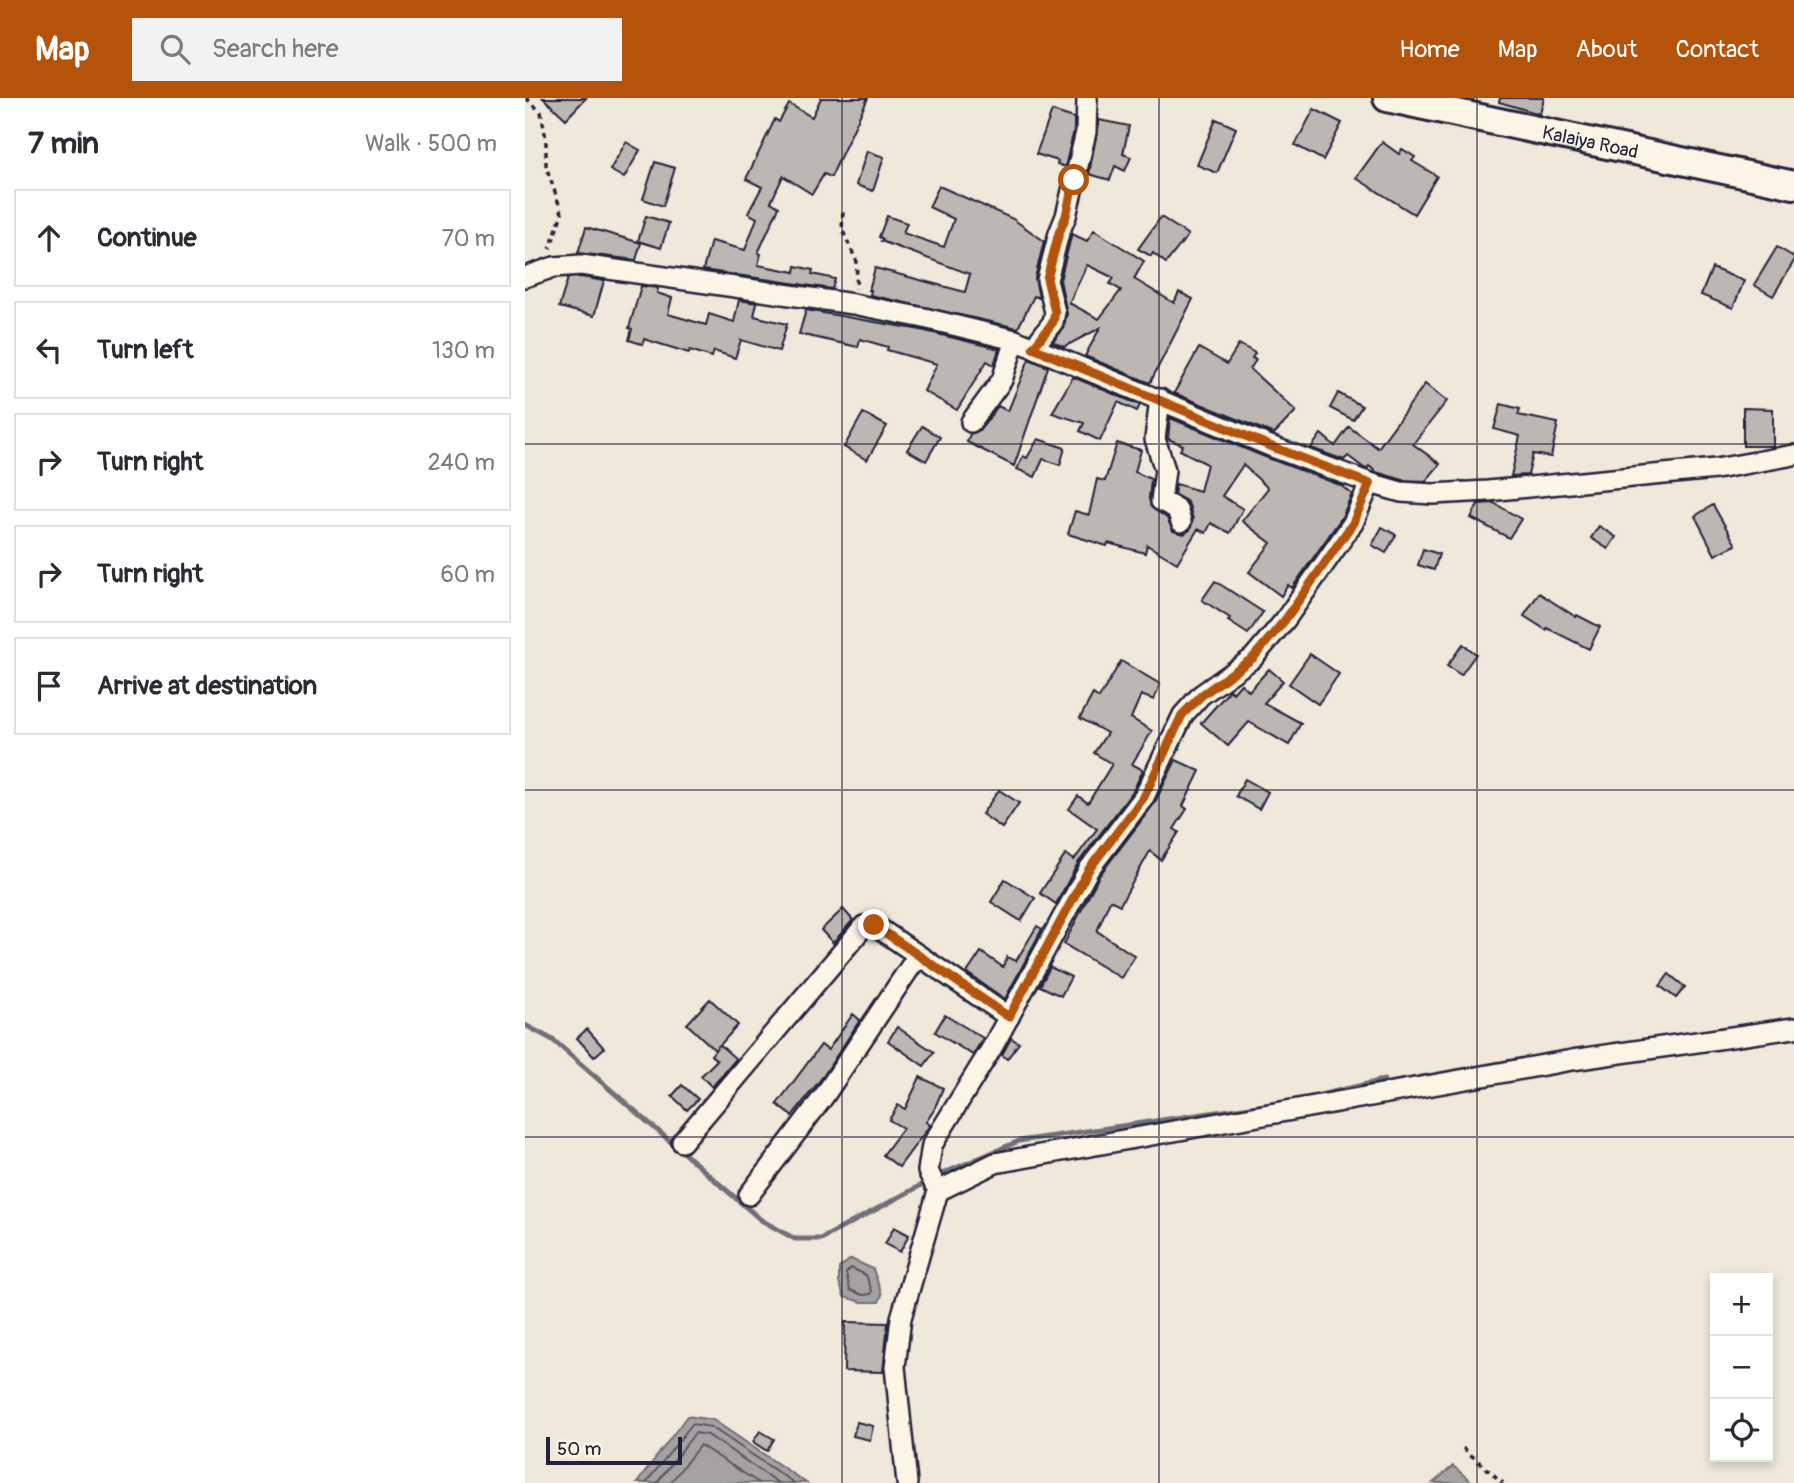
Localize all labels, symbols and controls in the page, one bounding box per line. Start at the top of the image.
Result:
search box [132,18,622,81]
text: Map [35,29,90,70]
icon: search [156,30,194,68]
text: Search here [212,33,339,65]
text: Home [1399,35,1460,64]
text: Map [1498,35,1538,64]
text: About [1576,35,1638,64]
text: Contact [1676,35,1759,64]
street label: Kalaiya Road [1540,121,1640,164]
text: 7 min [28,125,99,162]
text: Walk · 500 m [365,129,497,158]
route start [1058,164,1089,195]
icon: ahead [30,219,68,257]
text: Continue [97,222,197,254]
text: 70 m [442,224,495,253]
icon: left [30,331,68,369]
text: Turn left [97,334,193,366]
text: 130 m [432,336,495,365]
icon: right [30,443,68,481]
text: Turn right [97,446,203,478]
text: 240 m [428,448,495,477]
icon: right [30,555,68,593]
text: Turn right [97,558,203,590]
text: 60 m [440,560,495,589]
icon: arrive [30,667,68,705]
text: Arrive at destination [97,670,317,702]
route end [858,909,889,940]
map controls [1710,1273,1773,1462]
button: + [1710,1273,1773,1336]
button: − [1710,1336,1773,1399]
button: locate [1710,1399,1773,1462]
scale bar [546,1434,683,1466]
text: 50 m [557,1437,601,1461]

